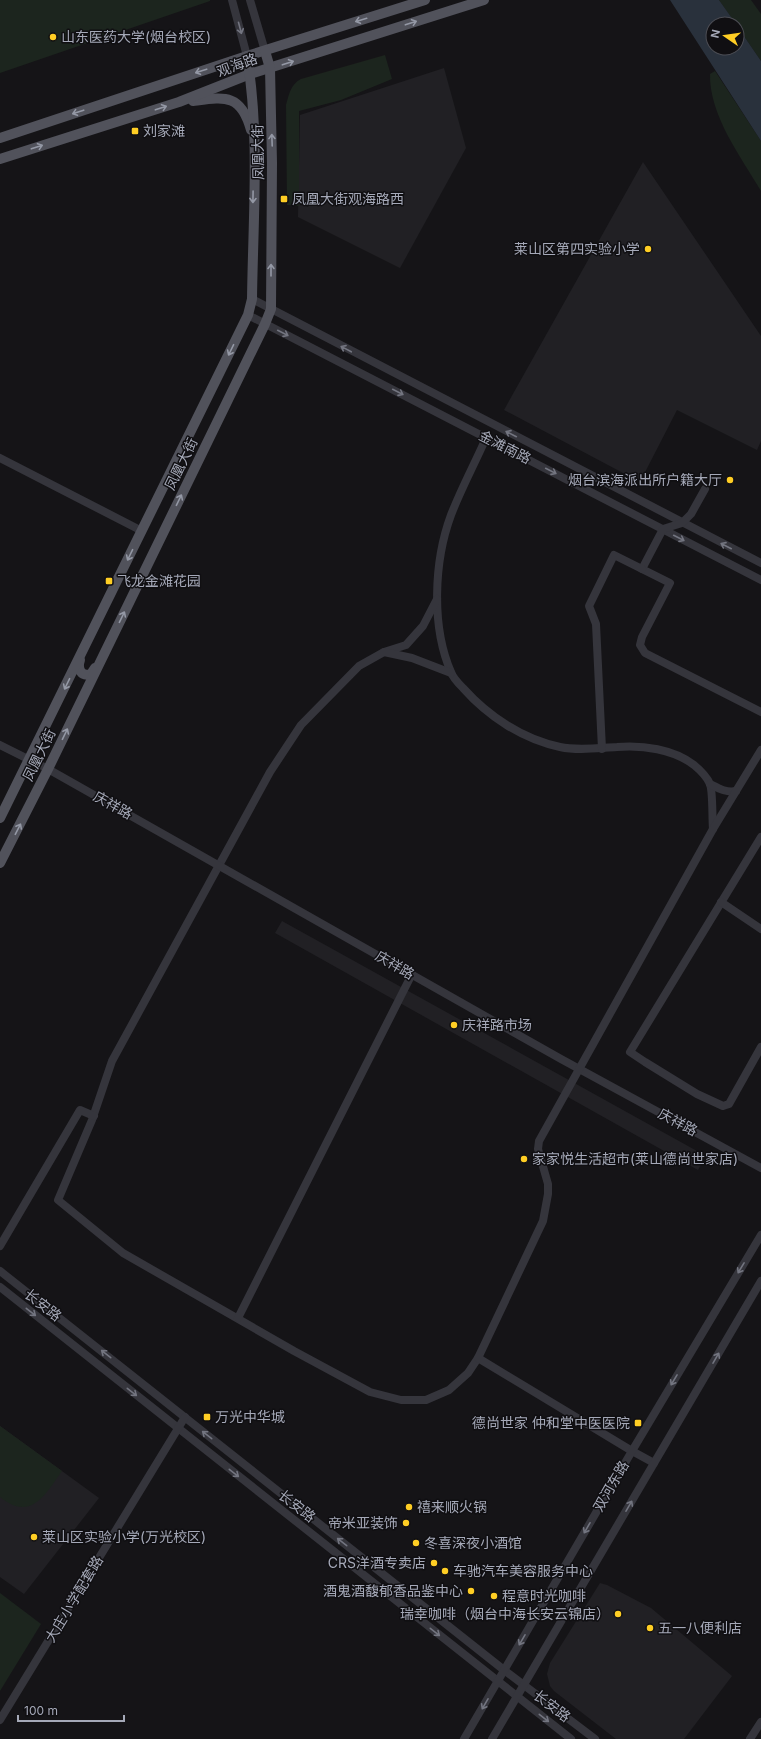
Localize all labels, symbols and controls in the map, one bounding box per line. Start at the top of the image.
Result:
north arrow [705,16,745,56]
one-way arrow [355,17,368,24]
one-way arrow [405,19,418,26]
one-way arrow [237,21,244,34]
place label: 山东医药大学(烟台校区) [61,28,211,45]
text: N [707,28,723,39]
marker: 山东医药大学(烟台校区) [48,32,58,42]
street label: 观海路 [214,49,259,80]
one-way arrow [281,58,293,66]
one-way arrow [195,68,208,75]
one-way arrow [154,104,167,111]
one-way arrow [71,109,84,116]
place label: 刘家滩 [143,122,185,139]
street label: 凤凰大街 [249,124,266,180]
marker: 刘家滩 [130,126,140,136]
one-way arrow [268,134,275,147]
one-way arrow [31,143,44,150]
one-way arrow [249,190,257,203]
place label: 凤凰大街观海路西 [292,190,404,207]
marker: 凤凰大街观海路西 [279,194,289,204]
place label: 莱山区第四实验小学 [514,240,640,257]
marker: 莱山区第四实验小学 [643,244,653,254]
one-way arrow [268,264,275,277]
one-way arrow [276,329,288,337]
one-way arrow [227,344,234,356]
one-way arrow [341,344,353,352]
one-way arrow [392,389,404,397]
street label: 金滩南路 [476,426,534,467]
one-way arrow [506,430,518,438]
street label: 凤凰大街 [161,435,200,493]
one-way arrow [545,468,557,476]
place label: 烟台滨海派出所户籍大厅 [568,471,722,488]
marker: 烟台滨海派出所户籍大厅 [725,475,735,485]
one-way arrow [176,495,183,507]
one-way arrow [673,534,685,542]
one-way arrow [721,541,733,549]
one-way arrow [126,548,133,560]
place label: 飞龙金滩花园 [117,572,201,589]
marker: 飞龙金滩花园 [104,576,114,586]
one-way arrow [119,611,126,623]
one-way arrow [63,678,70,690]
street label: 凤凰大街 [19,726,58,784]
one-way arrow [62,728,69,740]
street label: 庆祥路 [91,787,136,822]
one-way arrow [15,823,22,835]
street label: 庆祥路 [373,947,418,982]
place label: 庆祥路市场 [462,1016,532,1033]
marker: 庆祥路市场 [449,1020,459,1030]
street label: 庆祥路 [656,1104,701,1139]
place label: 家家悦生活超市(莱山德尚世家店) [532,1150,738,1167]
marker: 家家悦生活超市(莱山德尚世家店) [519,1154,529,1164]
one-way arrow [737,1262,745,1274]
street label: 长安路 [22,1285,65,1324]
one-way arrow [25,1307,36,1316]
one-way arrow [100,1350,111,1359]
one-way arrow [712,1352,720,1364]
one-way arrow [670,1374,678,1386]
one-way arrow [127,1388,138,1397]
place label: 万光中华城 [215,1408,285,1425]
marker: 万光中华城 [202,1412,212,1422]
place label: 德尚世家 仲和堂中医医院 [472,1414,630,1431]
marker: 德尚世家 仲和堂中医医院 [633,1418,643,1428]
one-way arrow [202,1431,213,1439]
street label: 双河东路 [589,1457,632,1514]
one-way arrow [229,1469,240,1478]
street label: 长安路 [276,1486,319,1525]
place label: 禧来顺火锅 [417,1498,487,1515]
one-way arrow [625,1500,633,1512]
marker: 禧来顺火锅 [404,1502,414,1512]
place label: 帝米亚装饰 [328,1514,398,1531]
marker: 帝米亚装饰 [401,1518,411,1528]
one-way arrow [583,1522,591,1534]
place label: 莱山区实验小学(万光校区) [42,1528,206,1545]
marker: 莱山区实验小学(万光校区) [29,1532,39,1542]
place label: 冬喜深夜小酒馆 [424,1534,522,1551]
one-way arrow [337,1537,348,1546]
marker: 冬喜深夜小酒馆 [411,1538,421,1548]
street label: 大庄小学配套路 [41,1552,106,1645]
place label: CRS洋酒专卖店 [328,1554,426,1571]
marker: CRS洋酒专卖店 [429,1558,439,1568]
place label: 车驰汽车美容服务中心 [453,1562,593,1579]
marker: 车驰汽车美容服务中心 [440,1566,450,1576]
place label: 酒鬼酒馥郁香品鉴中心 [323,1582,463,1599]
marker: 酒鬼酒馥郁香品鉴中心 [466,1586,476,1596]
place label: 程意时光咖啡 [502,1587,586,1604]
marker: 程意时光咖啡 [489,1591,499,1601]
place label: 瑞幸咖啡（烟台中海长安云锦店） [400,1605,610,1622]
marker: 瑞幸咖啡（烟台中海长安云锦店） [613,1609,623,1619]
place label: 五一八便利店 [658,1619,742,1636]
marker: 五一八便利店 [645,1623,655,1633]
one-way arrow [429,1628,440,1637]
one-way arrow [517,1634,525,1646]
street label: 长安路 [530,1686,574,1725]
scale bar [18,1697,124,1723]
one-way arrow [480,1698,488,1710]
text: 100 m [24,1703,58,1718]
one-way arrow [539,1714,550,1722]

